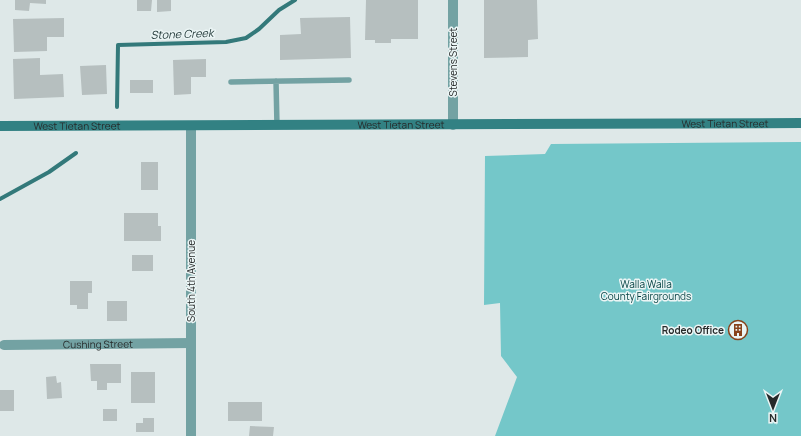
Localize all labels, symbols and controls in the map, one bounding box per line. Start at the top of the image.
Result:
water label: Stone Creek [150,25,215,42]
street label: Stevens Street [446,28,460,96]
street label: West Tietan Street [681,116,769,130]
street label: West Tietan Street [357,117,445,132]
street label: West Tietan Street [33,119,121,133]
street label: South 4th Avenue [184,240,198,322]
park label: Walla Walla County Fairgrounds [601,277,691,303]
building icon: Rodeo Office [727,319,749,341]
place label: Rodeo Office [662,323,724,337]
street label: Cushing Street [63,337,133,351]
north arrow [753,388,793,428]
text: N [769,411,777,426]

